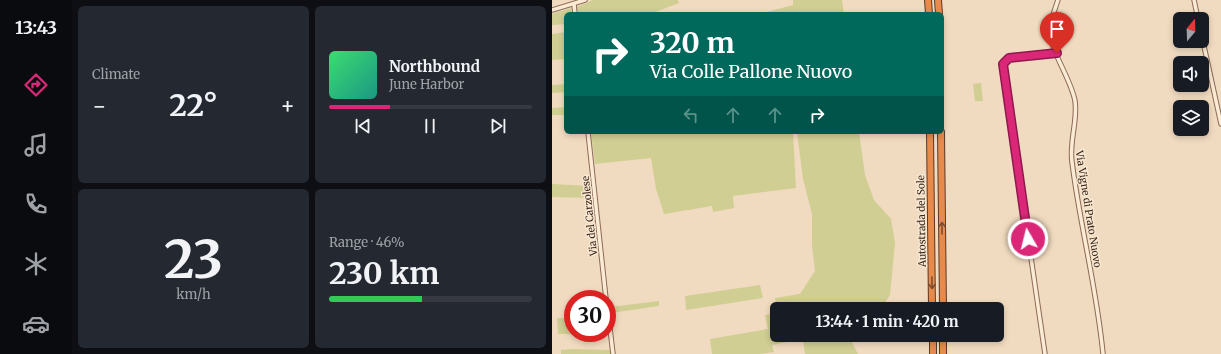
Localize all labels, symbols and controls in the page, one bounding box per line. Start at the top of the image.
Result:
pin [1040,12,1074,53]
north arrow [1173,12,1209,48]
map controls [1173,12,1209,136]
text: 13:43 [15,16,57,39]
icon: arrive [1046,18,1068,40]
text: 320 m [650,25,735,61]
icon: right [584,28,636,80]
button: sound [1173,56,1209,92]
text: Northbound [389,57,480,76]
text: Via Colle Pallone Nuovo [650,60,852,83]
text: Climate [92,66,140,83]
icon: directions [22,71,50,99]
text: June Harbor [389,76,464,93]
text: 22° [169,86,218,124]
text: − [92,92,107,120]
text: + [280,92,295,120]
button: layers [1173,100,1209,136]
icon: left [680,104,702,126]
icon: ahead [722,104,744,126]
icon: ahead [764,104,786,126]
icon: right [806,104,828,126]
icon: previous [352,115,374,137]
icon: pause [419,115,441,137]
icon: next [487,115,509,137]
icon: music [22,131,50,159]
street label: Via Vigne di Prato Nuovo [1073,149,1104,269]
street label: Via del Carzolese [579,175,600,258]
street label: Autostrada del Sole [914,175,929,268]
icon: phone [22,190,50,218]
position arrow [1007,218,1049,260]
one-way arrow [938,222,946,235]
text: 23 [164,227,223,292]
text: Range · 46% [329,234,404,251]
icon: climate [22,250,50,278]
text: 230 km [329,254,439,292]
one-way arrow [928,276,936,289]
text: km/h [176,286,211,303]
speed limit sign: 30 [564,290,616,342]
icon: car [22,310,50,338]
text: 13:44 · 1 min · 420 m [815,312,959,331]

